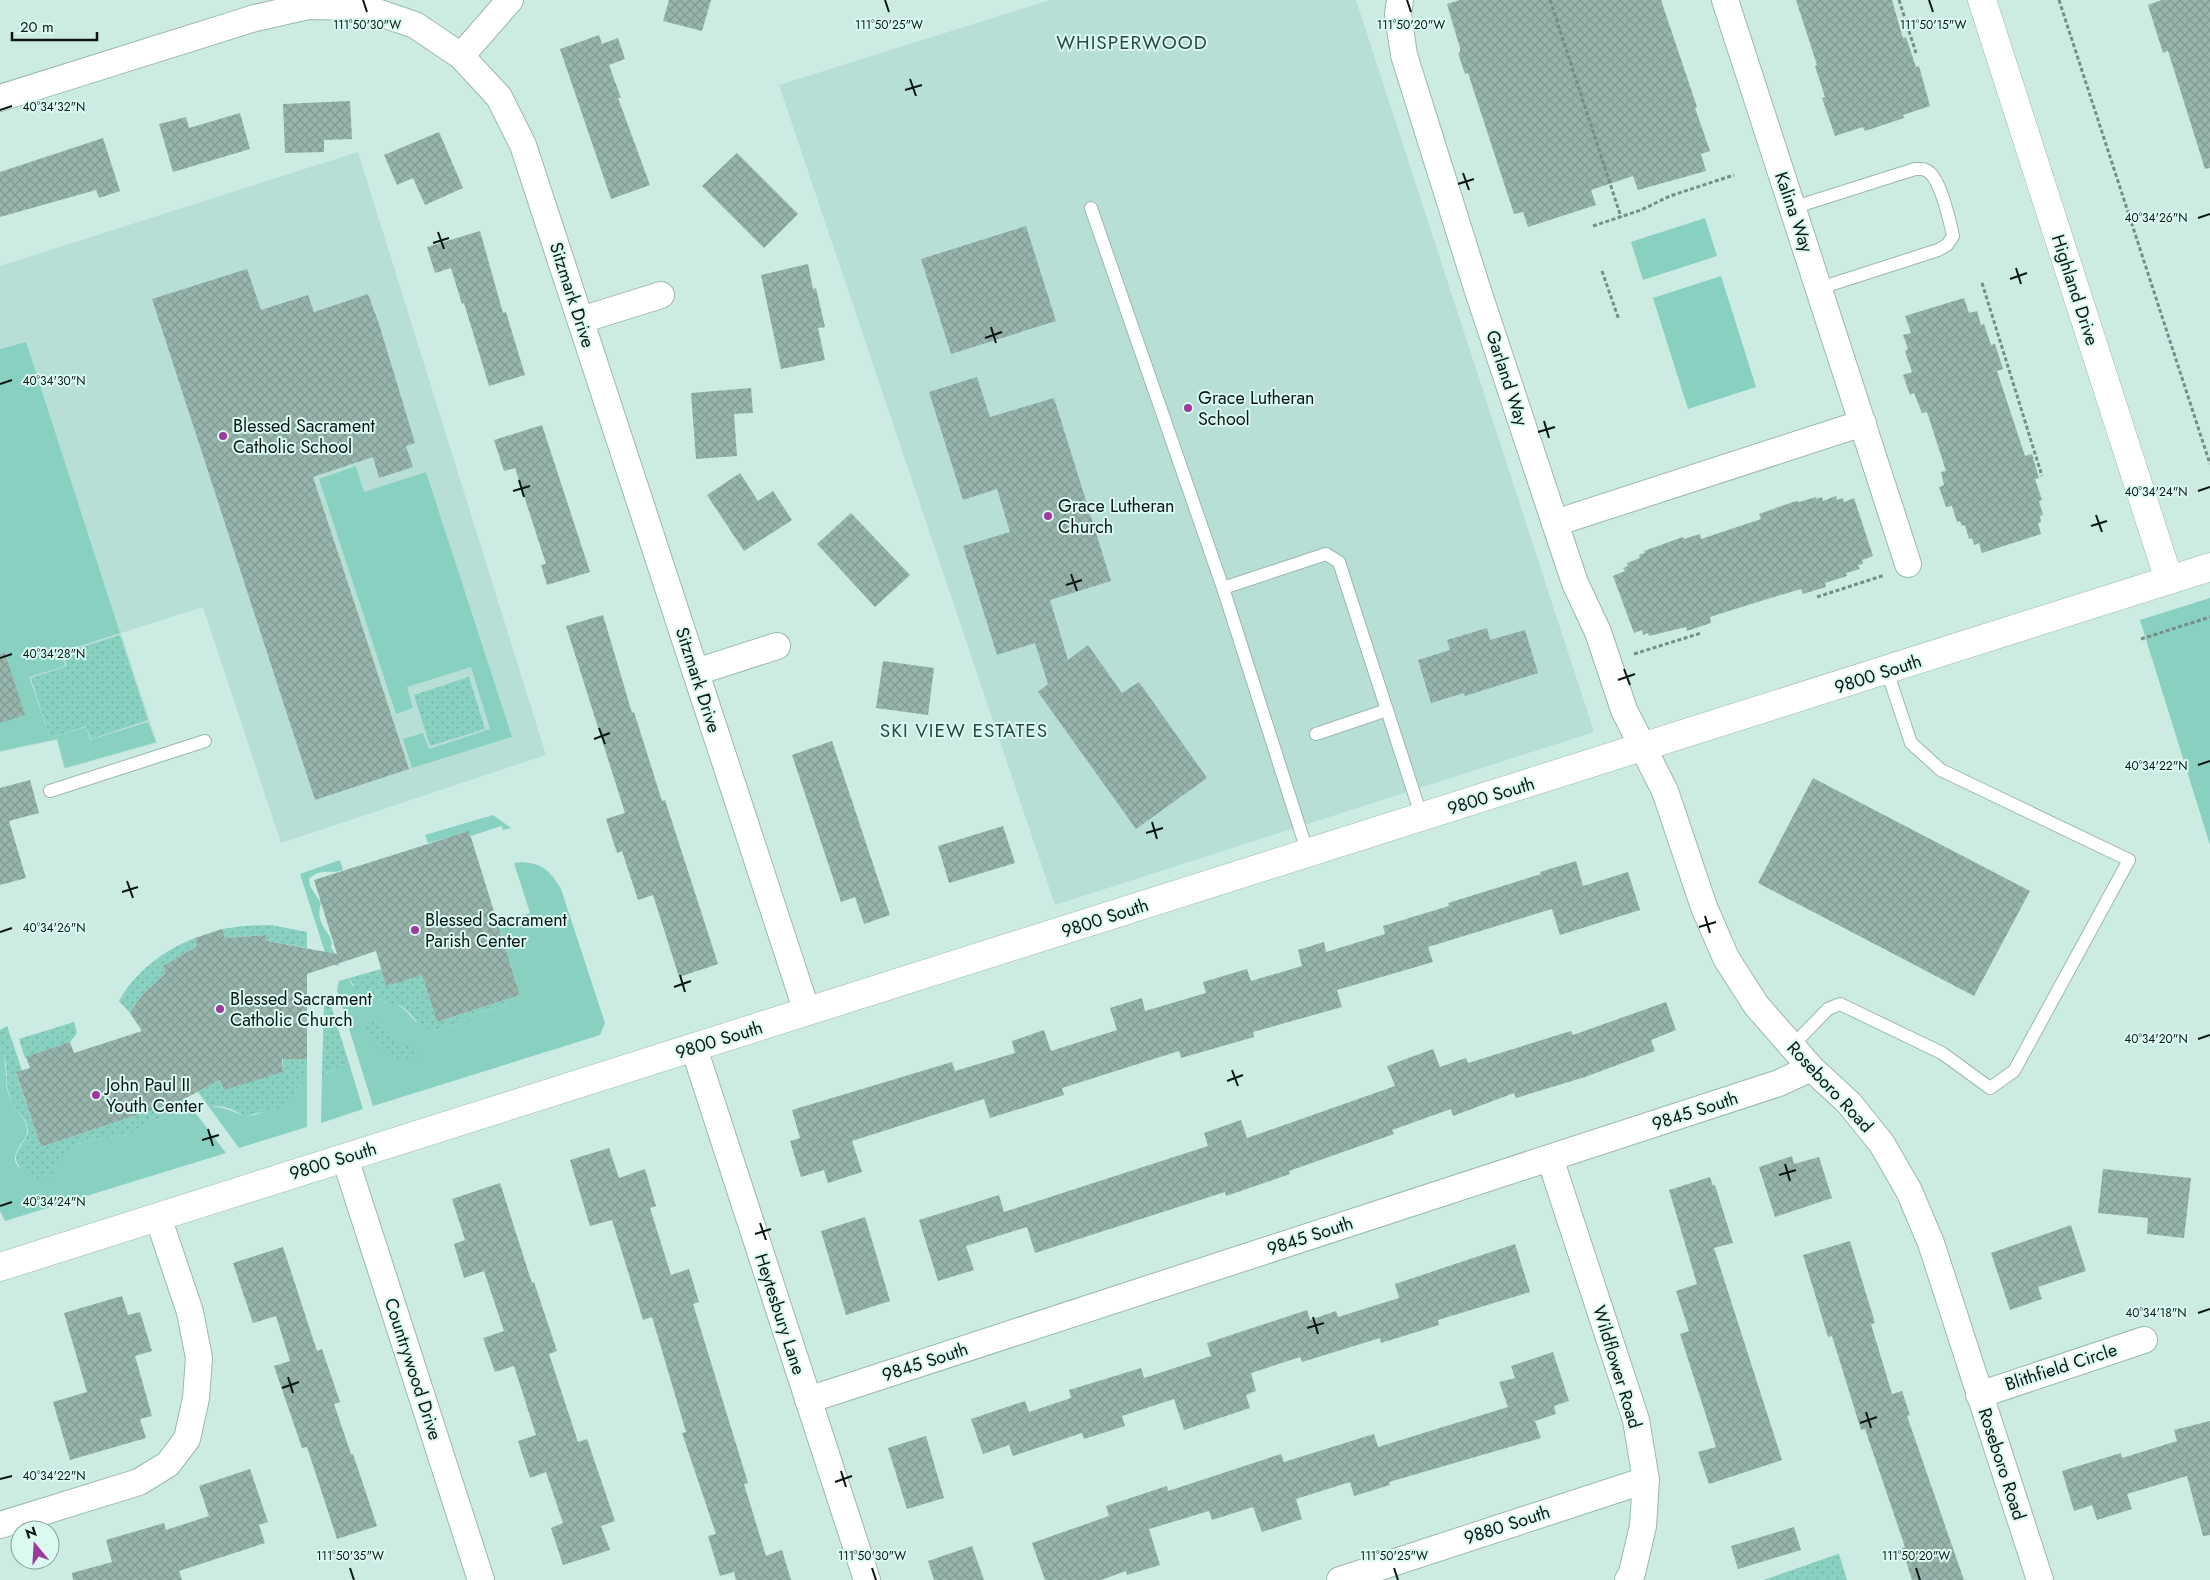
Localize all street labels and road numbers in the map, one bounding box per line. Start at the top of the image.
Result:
street label: Kalina Way [1768,168,1820,256]
street label: Highland Drive [2045,231,2105,349]
street label: Sitzmark Drive [543,239,601,351]
street label: Garland Way [1479,327,1535,429]
street label: Sitzmark Drive [669,624,727,736]
street label: 9800 South [1831,648,1925,700]
street label: 9800 South [1444,770,1538,822]
street label: 9800 South [1058,892,1152,944]
street label: 9800 South [672,1014,766,1066]
street label: Roseboro Road [1781,1036,1879,1138]
street label: 9845 South [1649,1085,1741,1137]
street label: 9800 South [286,1135,380,1187]
street label: 9845 South [1264,1210,1356,1262]
street label: Heytesbury Lane [748,1250,812,1378]
street label: Countrywood Drive [378,1295,448,1443]
street label: Wildflower Road [1586,1302,1648,1432]
street label: 9845 South [879,1336,971,1388]
street label: Blithfield Circle [2002,1337,2120,1397]
street label: Roseboro Road [1972,1405,2032,1523]
street label: 9880 South [1461,1499,1553,1551]

